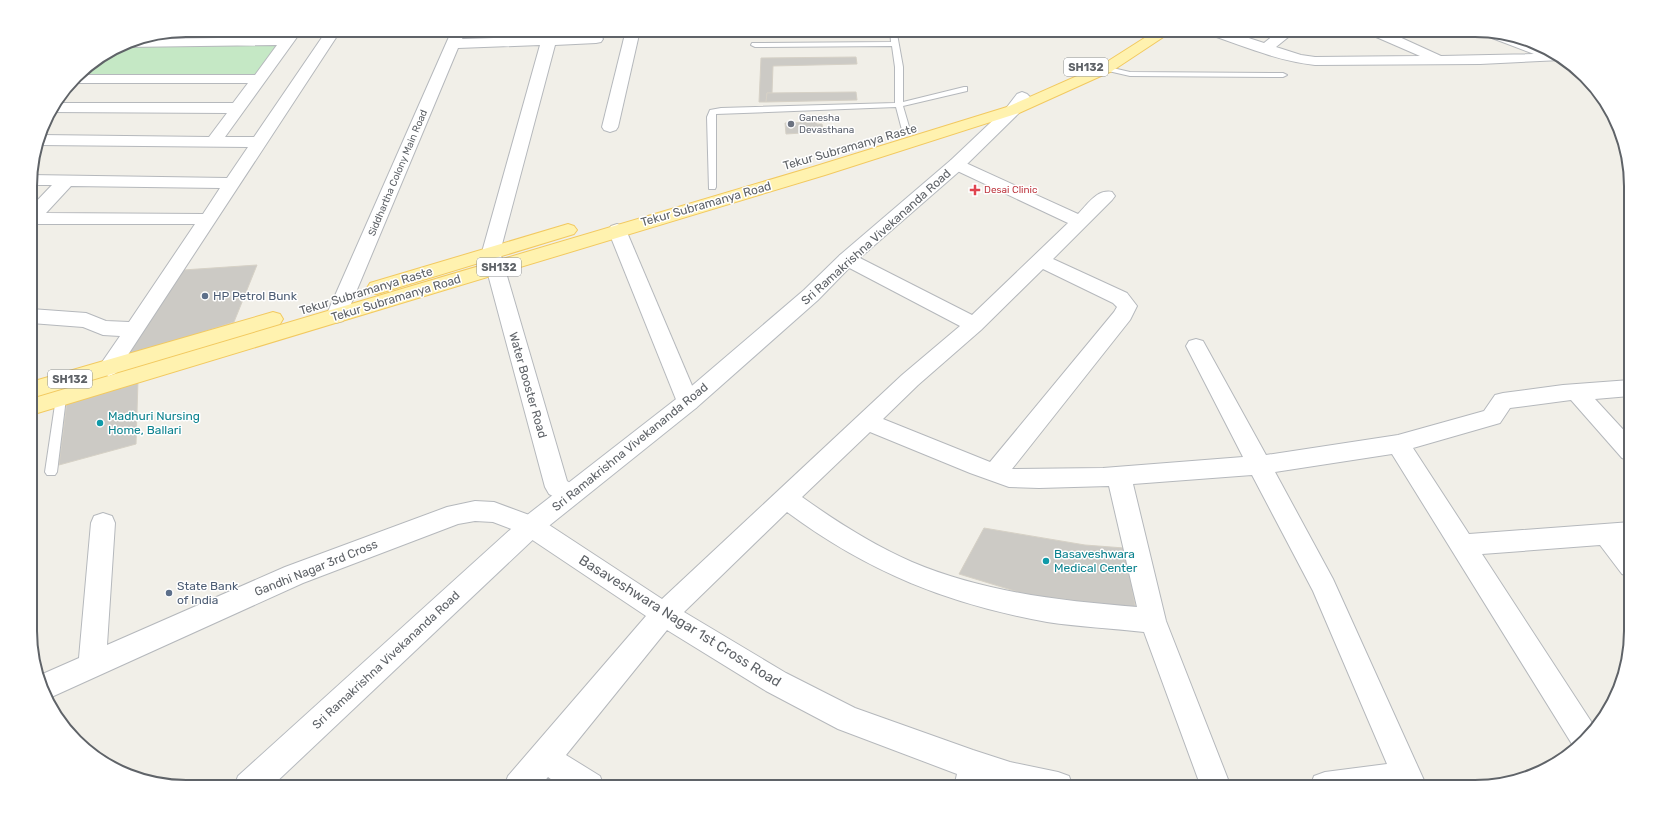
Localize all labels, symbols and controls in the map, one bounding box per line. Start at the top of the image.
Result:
road number: SH132 [1064,58,1108,76]
street label: Siddhartha Colony Main Road [366,108,430,238]
place label: Ganesha Devasthana [799,112,854,136]
marker: Ganesha Devasthana [786,119,796,129]
street label: Tekur Subramanya Raste [782,121,919,173]
street label: Sri Ramakrishna Vivekananda Road [798,166,954,308]
street label: Tekur Subramanya Road [639,179,773,229]
marker: Desai Clinic [969,184,981,196]
place label: Desai Clinic [984,184,1038,196]
road number: SH132 [477,258,521,276]
street label: Tekur Subramanya Raste [298,264,434,318]
street label: Tekur Subramanya Road [329,272,463,324]
place label: HP Petrol Bunk [213,289,298,303]
marker: HP Petrol Bunk [200,291,210,301]
street label: Water Booster Road [506,330,550,440]
road number: SH132 [48,370,92,388]
street label: Sri Ramakrishna Vivekananda Road [549,380,711,514]
place label: Madhuri Nursing Home, Ballari [108,409,200,437]
marker: Madhuri Nursing Home, Ballari [95,418,105,428]
street label: Gandhi Nagar 3rd Cross [252,537,380,599]
place label: Basaveshwara Medical Center [1054,547,1138,575]
street label: Basaveshwara Nagar 1st Cross Road [576,551,784,691]
marker: Basaveshwara Medical Center [1041,556,1051,566]
place label: State Bank of India [177,579,239,607]
marker: State Bank of India [164,588,174,598]
street label: Sri Ramakrishna Vivekananda Road [310,588,462,732]

